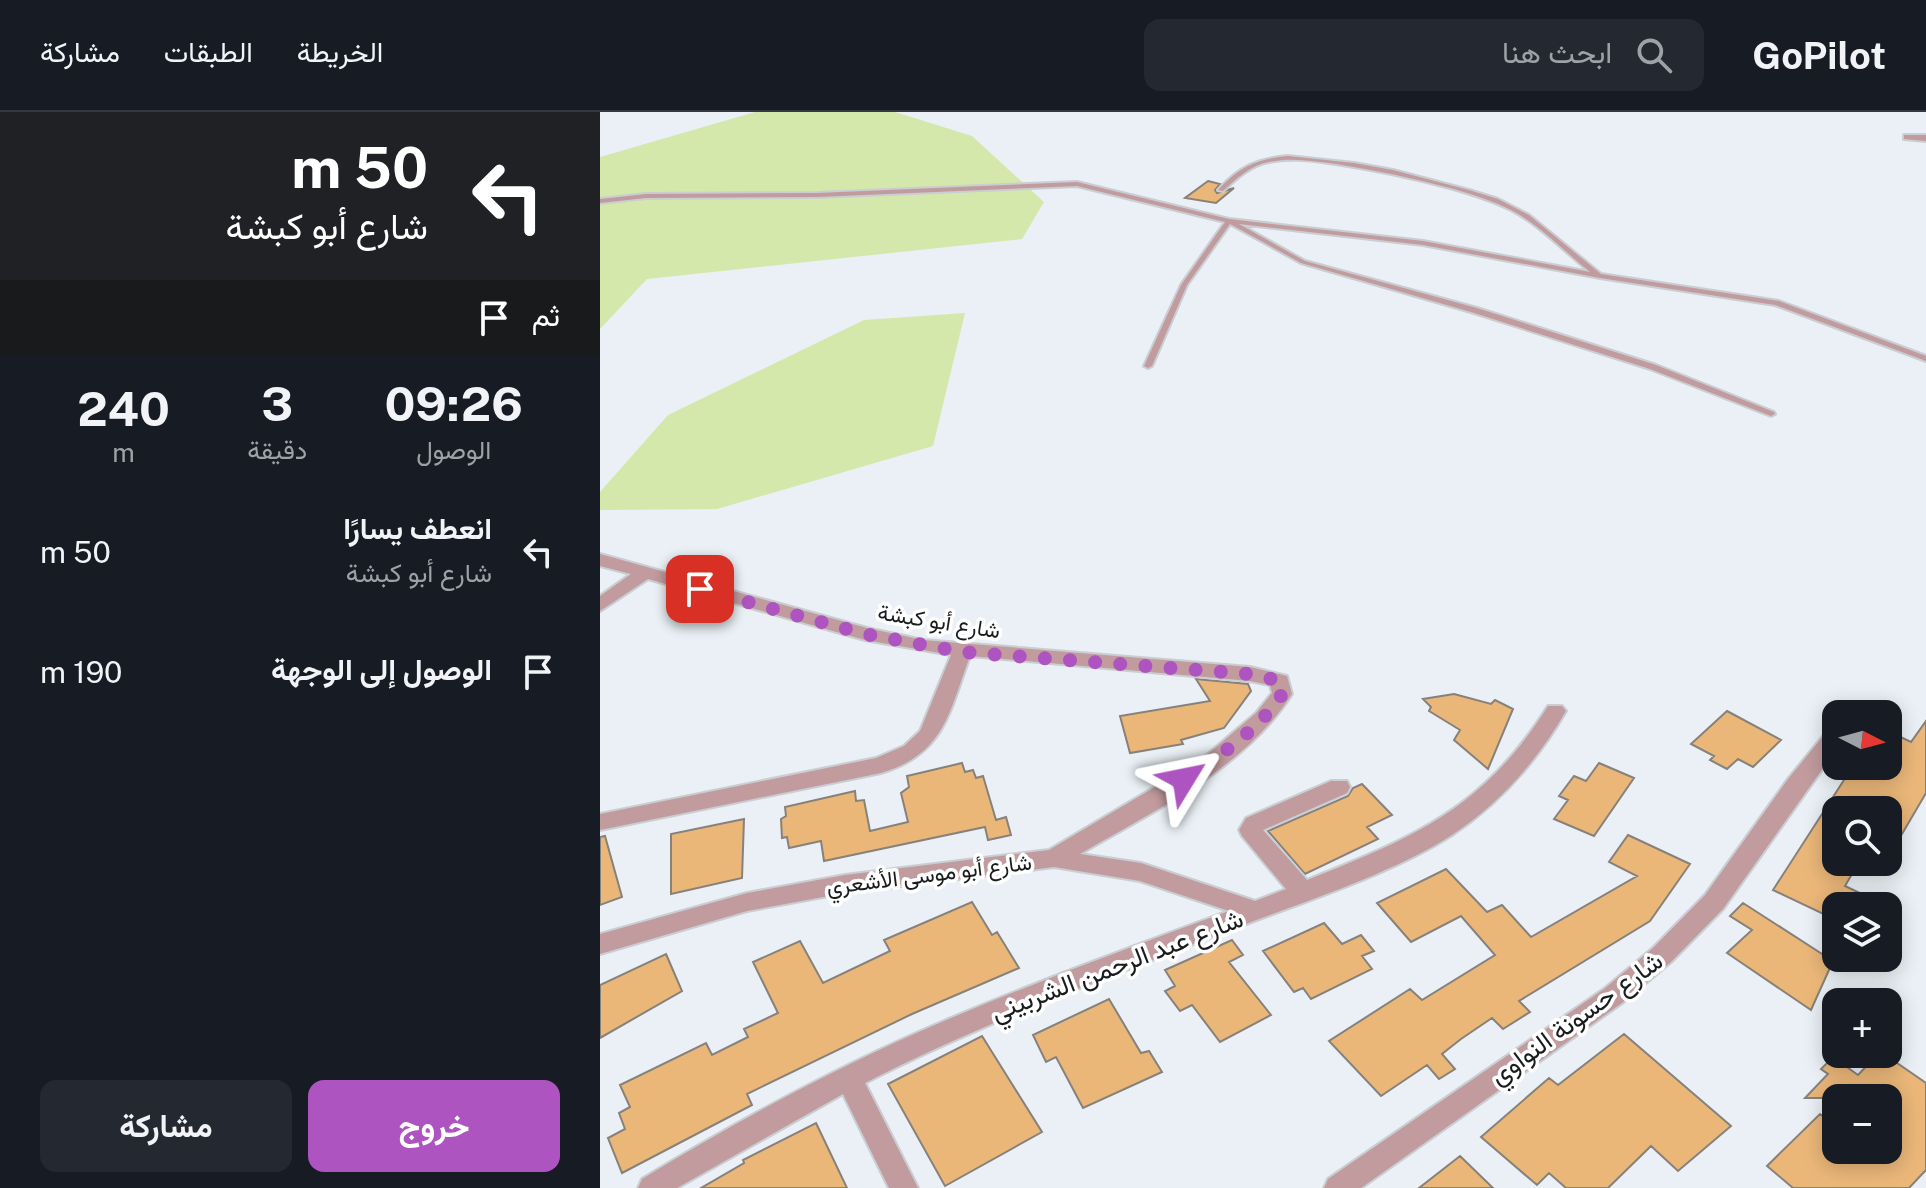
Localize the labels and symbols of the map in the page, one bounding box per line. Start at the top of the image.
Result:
pin [666,555,734,623]
street label: شارع أبو كبشة [876,598,1002,645]
north arrow [1822,700,1902,780]
position arrow [1142,737,1226,821]
street label: شارع أبو موسى الأشعري [825,849,1034,905]
street label: شارع عبد الرحمن الشربيني [986,902,1250,1033]
street label: شارع حسونة النواوي [1483,944,1672,1096]

